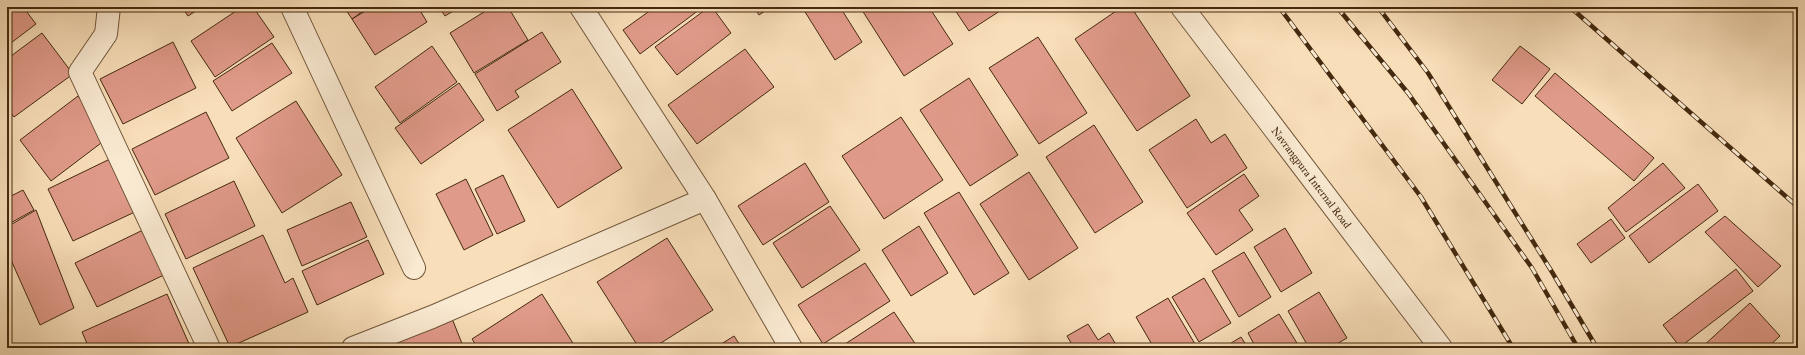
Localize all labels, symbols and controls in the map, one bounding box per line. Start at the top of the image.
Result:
street label: Navrangpura Internal Road [1268,124,1354,231]

